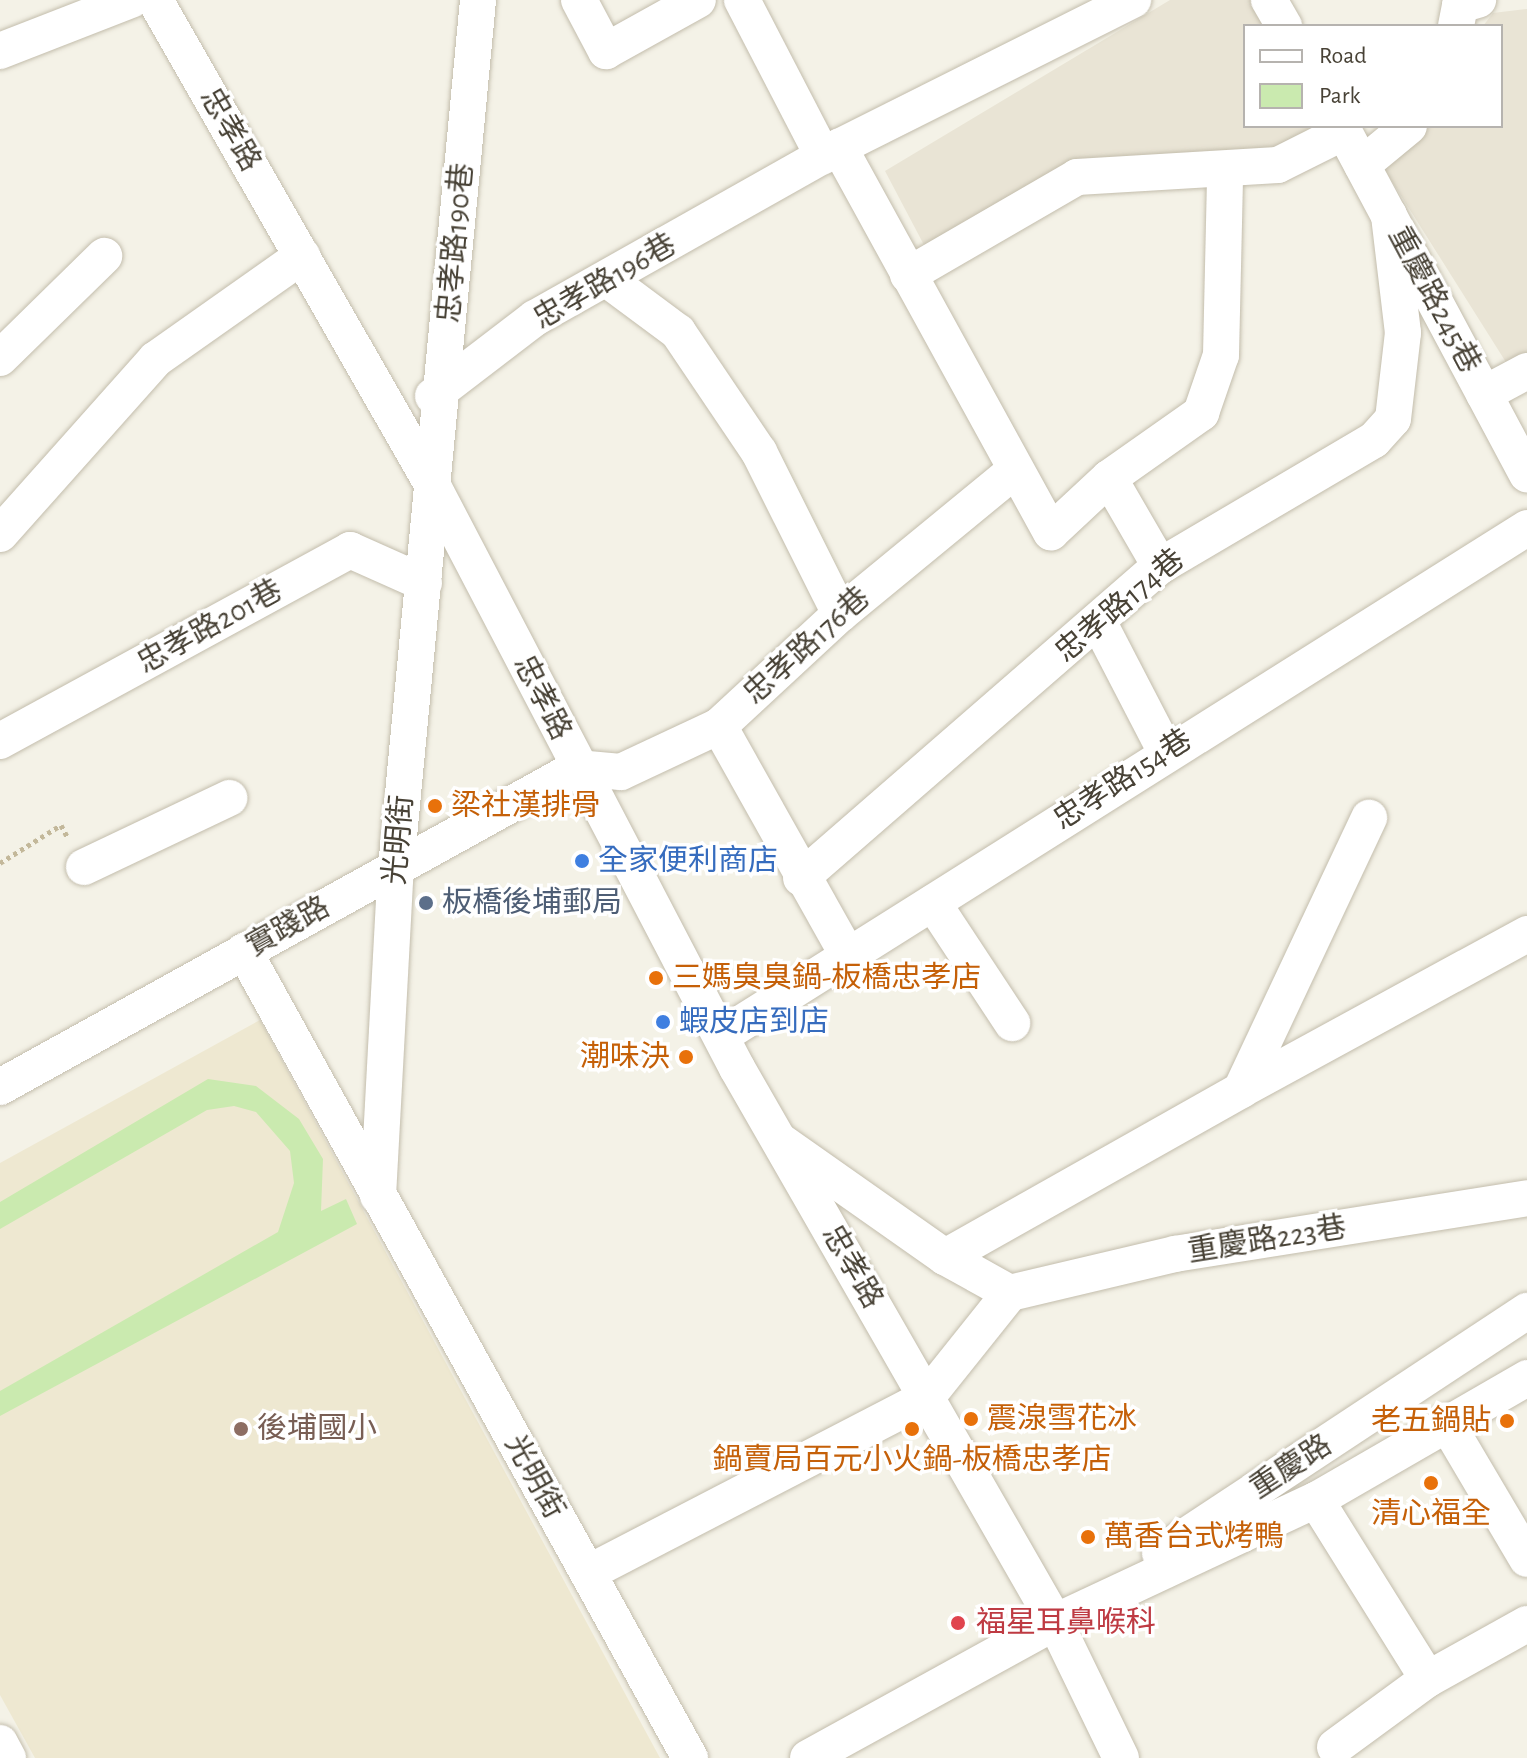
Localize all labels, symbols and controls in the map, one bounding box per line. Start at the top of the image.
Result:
legend [1243,24,1503,128]
text: Road [1319,44,1367,68]
street label: 忠孝路 [192,82,268,178]
text: Park [1319,84,1360,108]
street label: 忠孝路190巷 [431,162,481,324]
street label: 重慶路245巷 [1380,221,1488,379]
street label: 忠孝路196巷 [527,227,683,337]
street label: 忠孝路174巷 [1048,542,1192,670]
street label: 忠孝路201巷 [131,573,289,681]
street label: 忠孝路176巷 [737,580,877,712]
street label: 忠孝路 [506,650,578,746]
street label: 忠孝路154巷 [1047,722,1199,838]
place label: 梁社漢排骨 [451,788,601,824]
street label: 光明街 [377,794,421,886]
marker: 梁社漢排骨 [426,797,444,815]
place label: 全家便利商店 [598,843,778,879]
marker: 全家便利商店 [573,852,591,870]
place label: 板橋後埔郵局 [442,885,622,921]
street label: 實踐路 [240,889,336,965]
marker: 板橋後埔郵局 [417,894,435,912]
place label: 三媽臭臭鍋-板橋忠孝店 [672,960,981,996]
marker: 三媽臭臭鍋-板橋忠孝店 [647,969,665,987]
place label: 蝦皮店到店 [679,1004,829,1040]
marker: 蝦皮店到店 [654,1013,672,1031]
place label: 潮味決 [580,1039,670,1075]
marker: 潮味決 [677,1048,695,1066]
street label: 重慶路223巷 [1185,1210,1349,1270]
street label: 忠孝路 [814,1219,890,1315]
place label: 震湶雪花冰 [987,1401,1137,1437]
place label: 老五鍋貼 [1371,1403,1491,1439]
marker: 震湶雪花冰 [962,1410,980,1428]
place label: 後埔國小 [257,1411,377,1447]
marker: 老五鍋貼 [1498,1412,1516,1430]
marker: 後埔國小 [232,1420,250,1438]
marker: 鍋賣局百元小火鍋-板橋忠孝店 [903,1420,921,1438]
street label: 重慶路 [1243,1427,1339,1507]
street label: 光明街 [496,1429,572,1525]
place label: 鍋賣局百元小火鍋-板橋忠孝店 [712,1442,1112,1478]
marker: 清心福全 [1422,1474,1440,1492]
place label: 清心福全 [1371,1496,1491,1532]
place label: 萬香台式烤鴨 [1104,1519,1284,1555]
marker: 萬香台式烤鴨 [1079,1528,1097,1546]
place label: 福星耳鼻喉科 [976,1605,1156,1641]
marker: 福星耳鼻喉科 [947,1612,969,1634]

